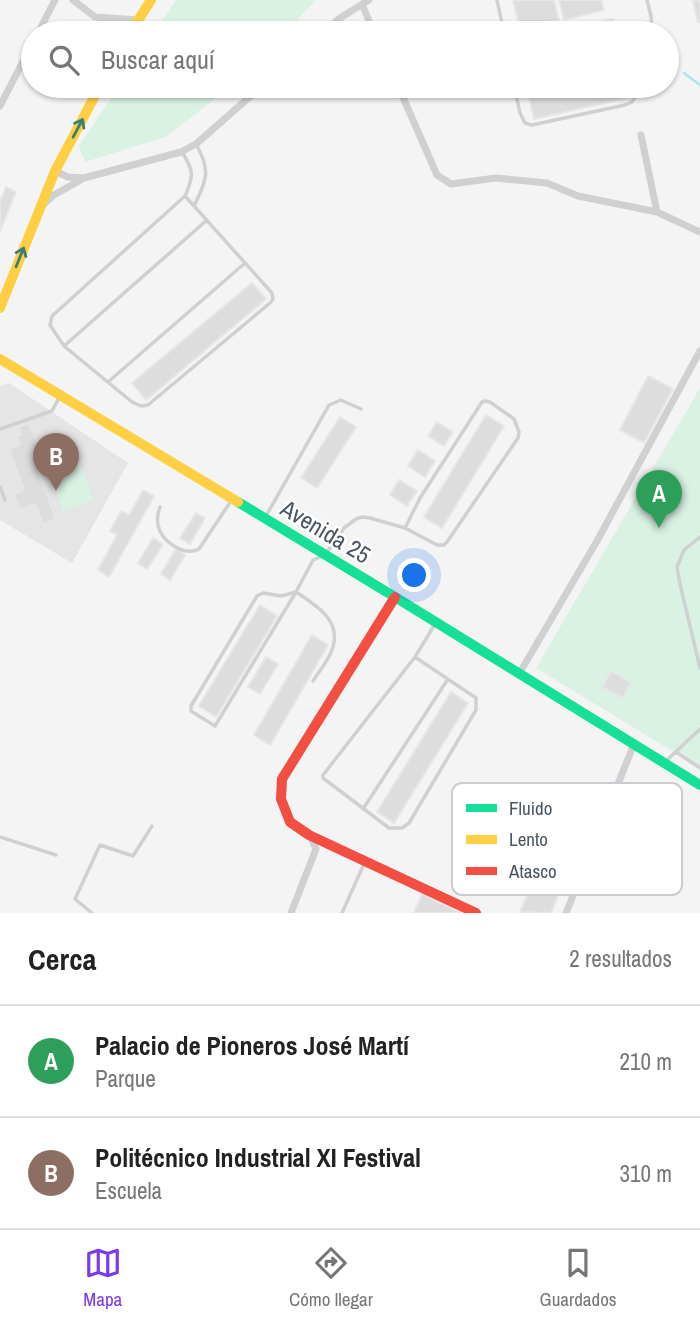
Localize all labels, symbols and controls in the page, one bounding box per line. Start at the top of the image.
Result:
search box [21,21,679,98]
icon: search [45,41,83,79]
text: Buscar aquí [101,42,215,77]
one-way arrow [71,119,85,139]
one-way arrow [15,247,28,269]
pin: B [33,433,79,491]
pin: A [636,470,682,528]
street label: Avenida 25 [274,491,377,570]
your location [397,558,431,592]
legend [452,783,682,895]
text: Fluido [509,795,552,821]
text: Lento [509,826,548,852]
text: Atasco [508,858,557,884]
text: Cerca [28,939,96,979]
text: 2 resultados [569,943,672,974]
text: Palacio de Pioneros José Martí [95,1028,409,1063]
text: A [44,1046,58,1077]
text: 210 m [620,1046,672,1077]
text: Parque [95,1063,156,1094]
text: Politécnico Industrial XI Festival [95,1140,421,1175]
text: B [44,1158,58,1189]
text: 310 m [620,1158,672,1189]
text: Escuela [95,1175,162,1206]
tab: Mapa [83,1244,122,1312]
tab: Cómo llegar [289,1244,373,1312]
tab: Guardados [540,1244,617,1312]

